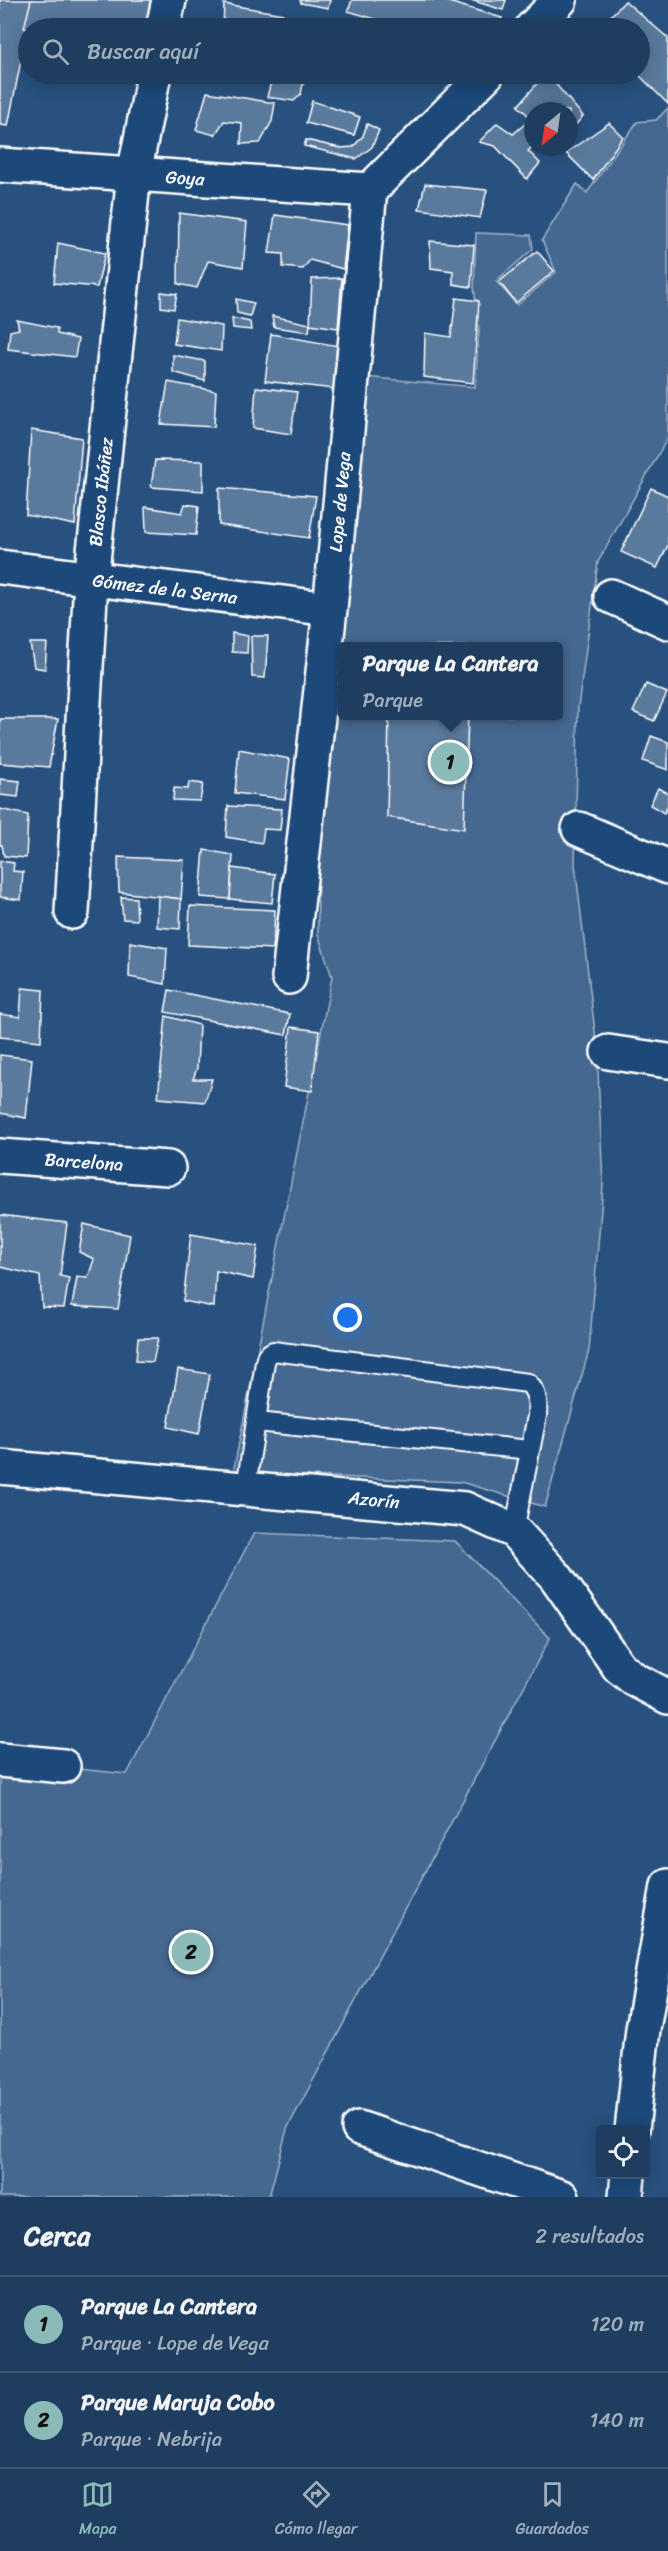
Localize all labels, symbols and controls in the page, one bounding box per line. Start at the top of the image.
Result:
search box [18,18,650,84]
text: Buscar aquí [87,32,199,71]
icon: search [39,35,72,68]
north arrow [524,102,578,156]
street label: Goya [165,161,206,195]
street label: Blasco Ibáñez [79,435,123,548]
street label: Lope de Vega [320,450,360,553]
street label: Gómez de la Serna [91,564,240,614]
popup [338,642,563,720]
text: Parque La Cantera [362,644,539,683]
text: Parque [362,683,423,718]
pin: 1 [430,740,470,784]
street label: Barcelona [44,1143,124,1181]
your location [333,1303,362,1332]
street label: Azorín [346,1481,402,1519]
pin: 2 [172,1930,210,1974]
map controls [596,2125,650,2179]
button: locate [596,2125,650,2179]
text: Cerca [24,2213,90,2259]
text: 2 resultados [535,2219,644,2254]
text: Parque La Cantera [81,2287,257,2326]
text: 1 [39,2307,48,2342]
text: 120 m [591,2307,644,2342]
text: Parque · Lope de Vega [81,2326,269,2361]
text: Parque Maruja Cobo [81,2383,275,2422]
text: 2 [38,2403,49,2438]
text: 140 m [590,2403,644,2438]
text: Parque · Nebrija [81,2422,222,2457]
tab: Mapa [79,2478,117,2543]
tab: Cómo llegar [275,2478,357,2543]
tab: Guardados [515,2478,589,2543]

